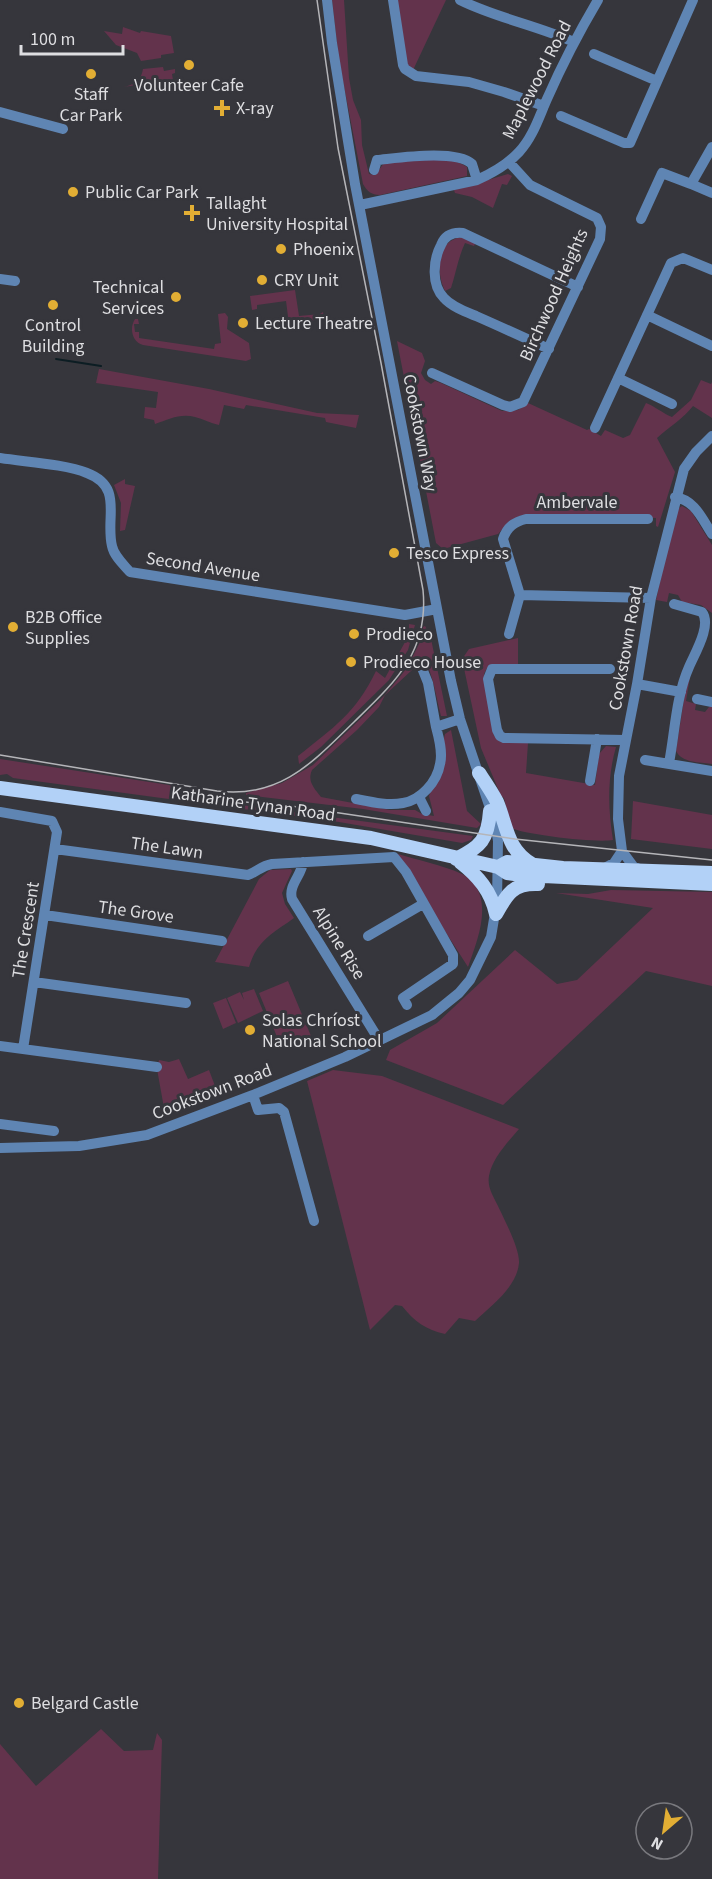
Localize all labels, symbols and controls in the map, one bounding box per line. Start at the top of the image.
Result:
street label: Maplewood Road [496,16,578,144]
scale bar [21,18,123,56]
text: 100 m [30,27,75,52]
marker: Volunteer Cafe [182,58,196,72]
marker: Staff Car Park [84,67,98,81]
place label: Volunteer Cafe [134,73,244,98]
place label: Staff Car Park [60,82,123,128]
place label: X-ray [236,96,274,121]
marker: X-ray [213,99,231,117]
place label: Public Car Park [85,180,199,205]
marker: Public Car Park [66,185,80,199]
place label: Tallaght University Hospital [206,191,348,237]
marker: Tallaght University Hospital [183,204,201,222]
street label: Birchwood Heights [514,225,594,365]
place label: Phoenix [293,237,354,262]
marker: Phoenix [274,242,288,256]
place label: CRY Unit [274,268,339,293]
marker: CRY Unit [255,273,269,287]
place label: Technical Services [93,275,164,321]
marker: Technical Services [169,290,183,304]
marker: Control Building [46,298,60,312]
place label: Lecture Theatre [255,311,373,336]
place label: Control Building [22,313,84,359]
marker: Lecture Theatre [236,316,250,330]
street label: Cookstown Way [396,372,444,494]
street label: Ambervale [537,490,618,515]
place label: Tesco Express [406,541,509,566]
street label: Second Avenue [144,546,262,588]
marker: Tesco Express [387,546,401,560]
street label: Cookstown Road [603,584,649,712]
place label: B2B Office Supplies [25,605,102,651]
marker: B2B Office Supplies [6,620,20,634]
place label: Prodieco [366,622,433,647]
marker: Prodieco [347,627,361,641]
place label: Prodieco House [363,650,481,675]
marker: Prodieco House [344,655,358,669]
street label: Katharine Tynan Road [169,780,337,828]
street label: The Lawn [129,831,205,865]
street label: The Crescent [6,880,46,980]
street label: The Grove [97,894,175,930]
street label: Alpine Rise [307,901,371,985]
place label: Solas Chríost National School [262,1008,382,1054]
marker: Solas Chríost National School [243,1023,257,1037]
street label: Cookstown Road [149,1058,275,1126]
place label: Belgard Castle [31,1691,139,1716]
marker: Belgard Castle [12,1696,26,1710]
north arrow [634,1801,694,1861]
text: N [647,1831,667,1855]

